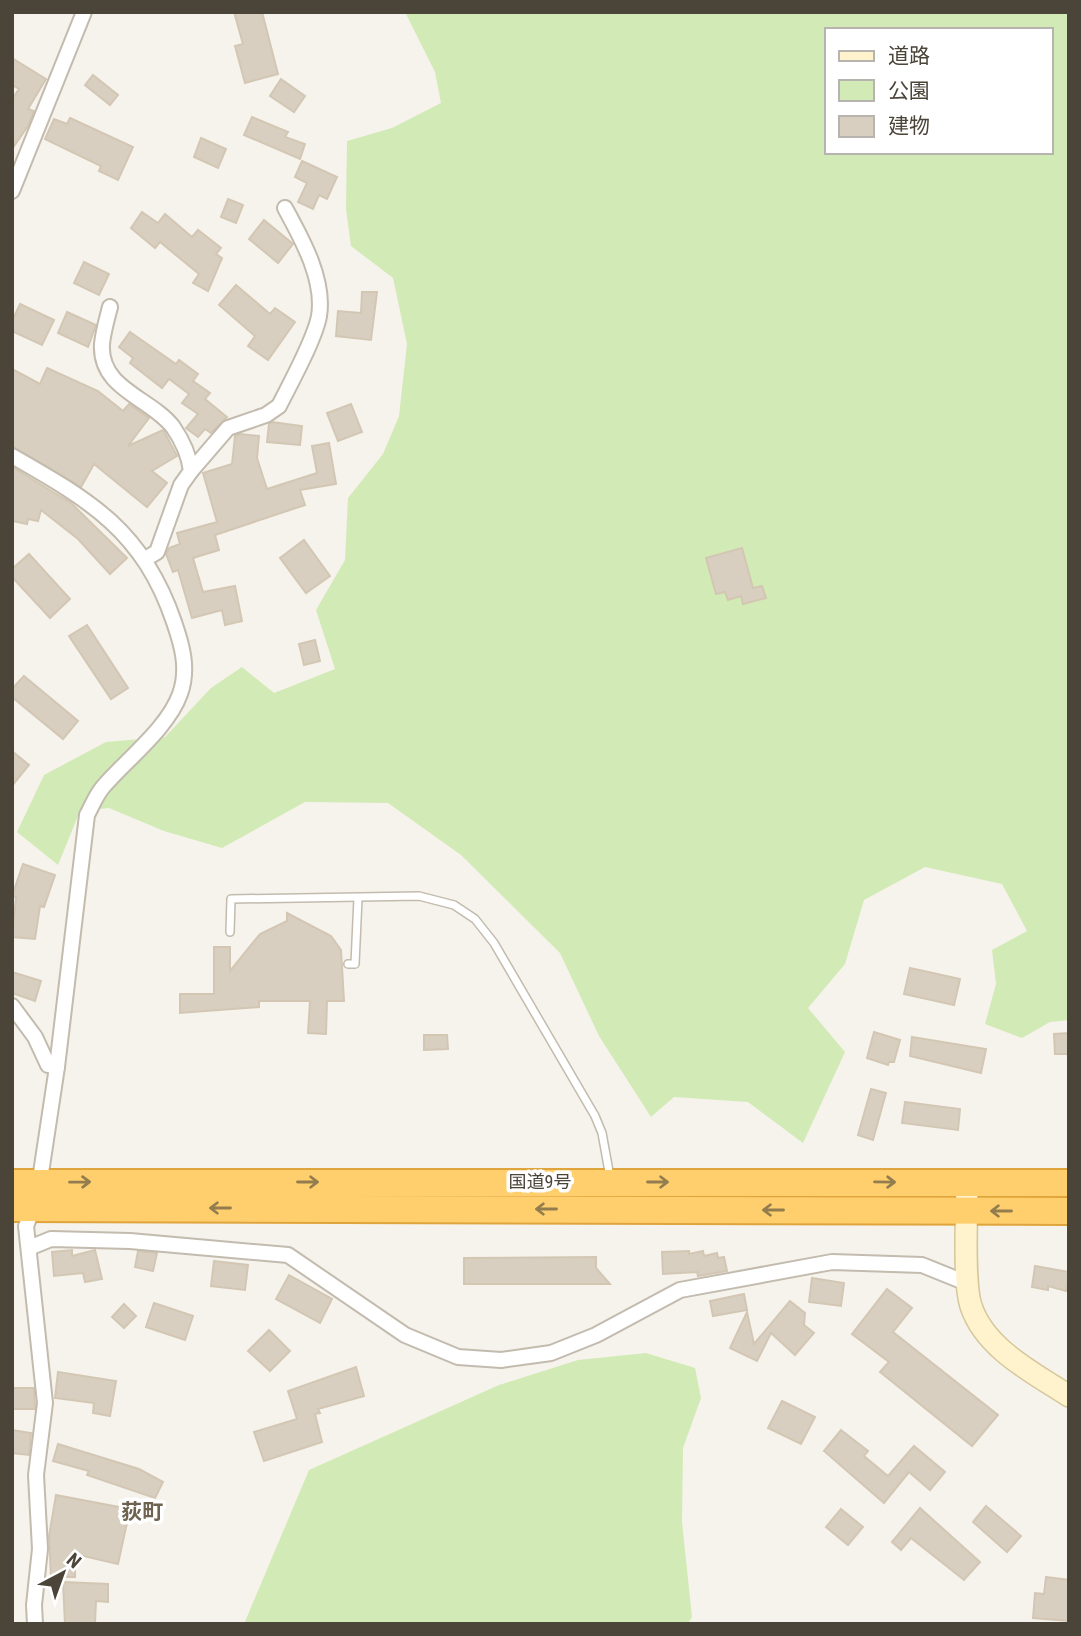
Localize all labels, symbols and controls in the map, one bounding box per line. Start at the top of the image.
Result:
legend [825,28,1053,154]
text: 道路 [888,44,930,68]
text: 公園 [888,79,930,103]
text: 建物 [888,114,930,138]
street label: 国道9号 [509,1171,571,1192]
one-way arrow [69,1175,92,1189]
one-way arrow [296,1175,319,1189]
one-way arrow [874,1175,897,1189]
one-way arrow [646,1176,669,1189]
one-way arrow [209,1201,232,1215]
one-way arrow [534,1202,557,1216]
one-way arrow [762,1203,785,1217]
one-way arrow [989,1204,1012,1218]
district label: 荻町 [121,1500,163,1524]
north arrow [28,1538,98,1608]
text: N [62,1548,86,1573]

